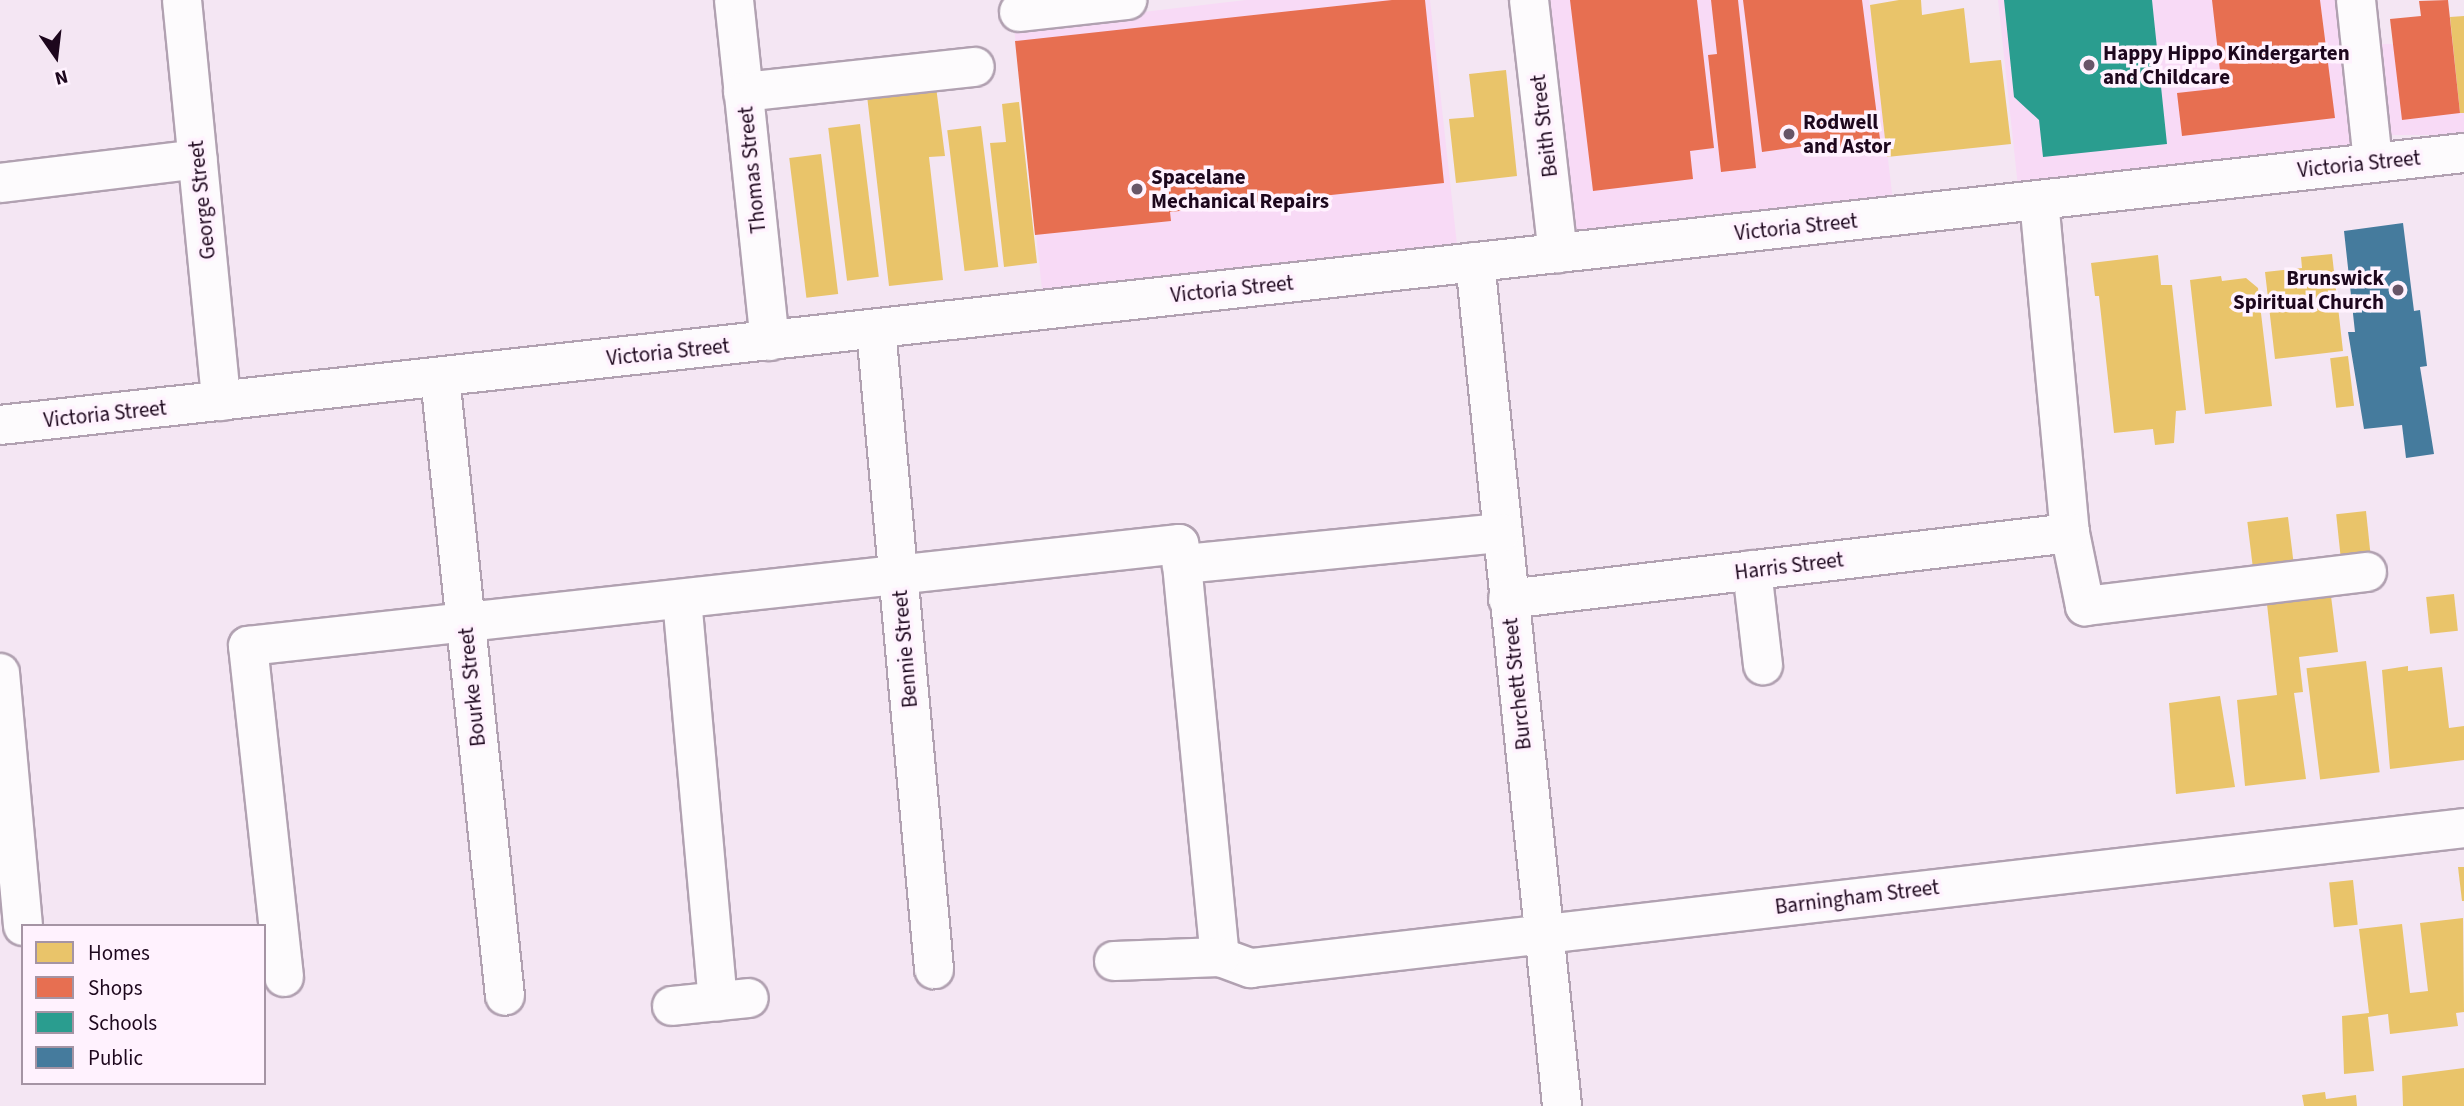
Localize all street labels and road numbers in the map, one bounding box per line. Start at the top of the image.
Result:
street label: Beith Street [1525,73,1563,179]
street label: Thomas Street [733,105,771,235]
street label: George Street [183,139,221,261]
street label: Victoria Street [2296,145,2422,183]
street label: Victoria Street [1733,208,1859,246]
street label: Victoria Street [1169,270,1295,308]
street label: Victoria Street [605,333,731,371]
street label: Victoria Street [42,395,168,433]
street label: Harris Street [1733,547,1845,585]
street label: Bennie Street [887,589,923,709]
street label: Burchett Street [1498,617,1536,751]
street label: Bourke Street [453,626,491,748]
street label: Barningham Street [1773,874,1941,920]

